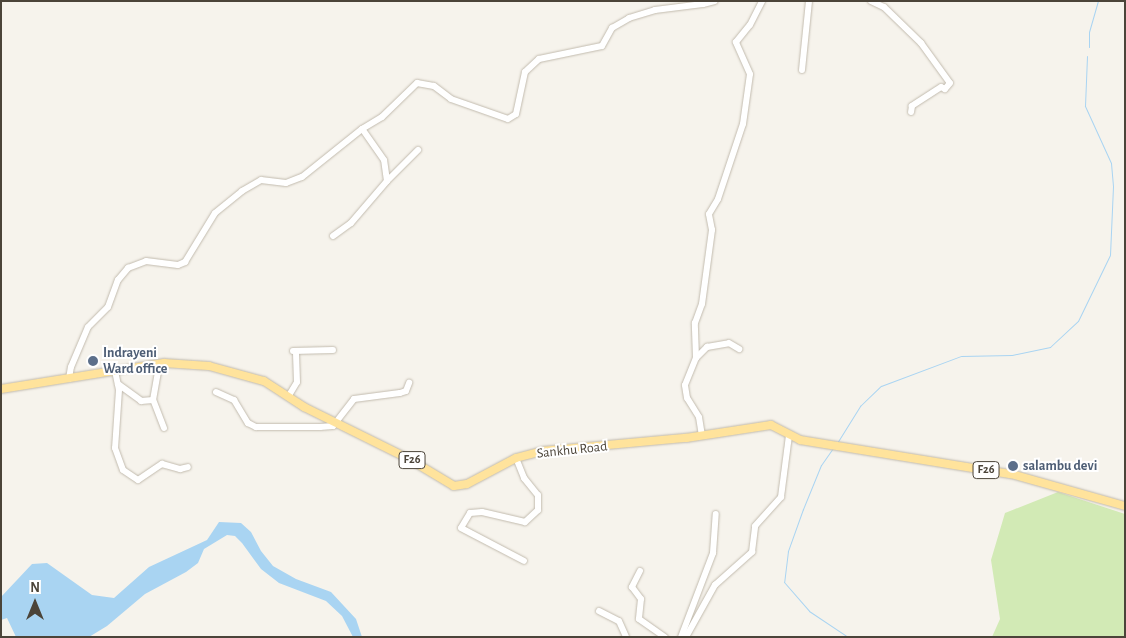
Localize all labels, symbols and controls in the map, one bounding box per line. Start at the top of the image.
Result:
place label: Indrayeni Ward office [103,345,167,378]
marker: Indrayeni Ward office [87,355,99,367]
street label: Sankhu Road [536,438,608,462]
road number: F26 [398,450,426,470]
place label: salambu devi [1023,458,1097,474]
road number: F26 [972,460,1000,480]
marker: salambu devi [1007,460,1019,472]
north arrow [10,578,60,628]
text: N [30,581,40,595]

